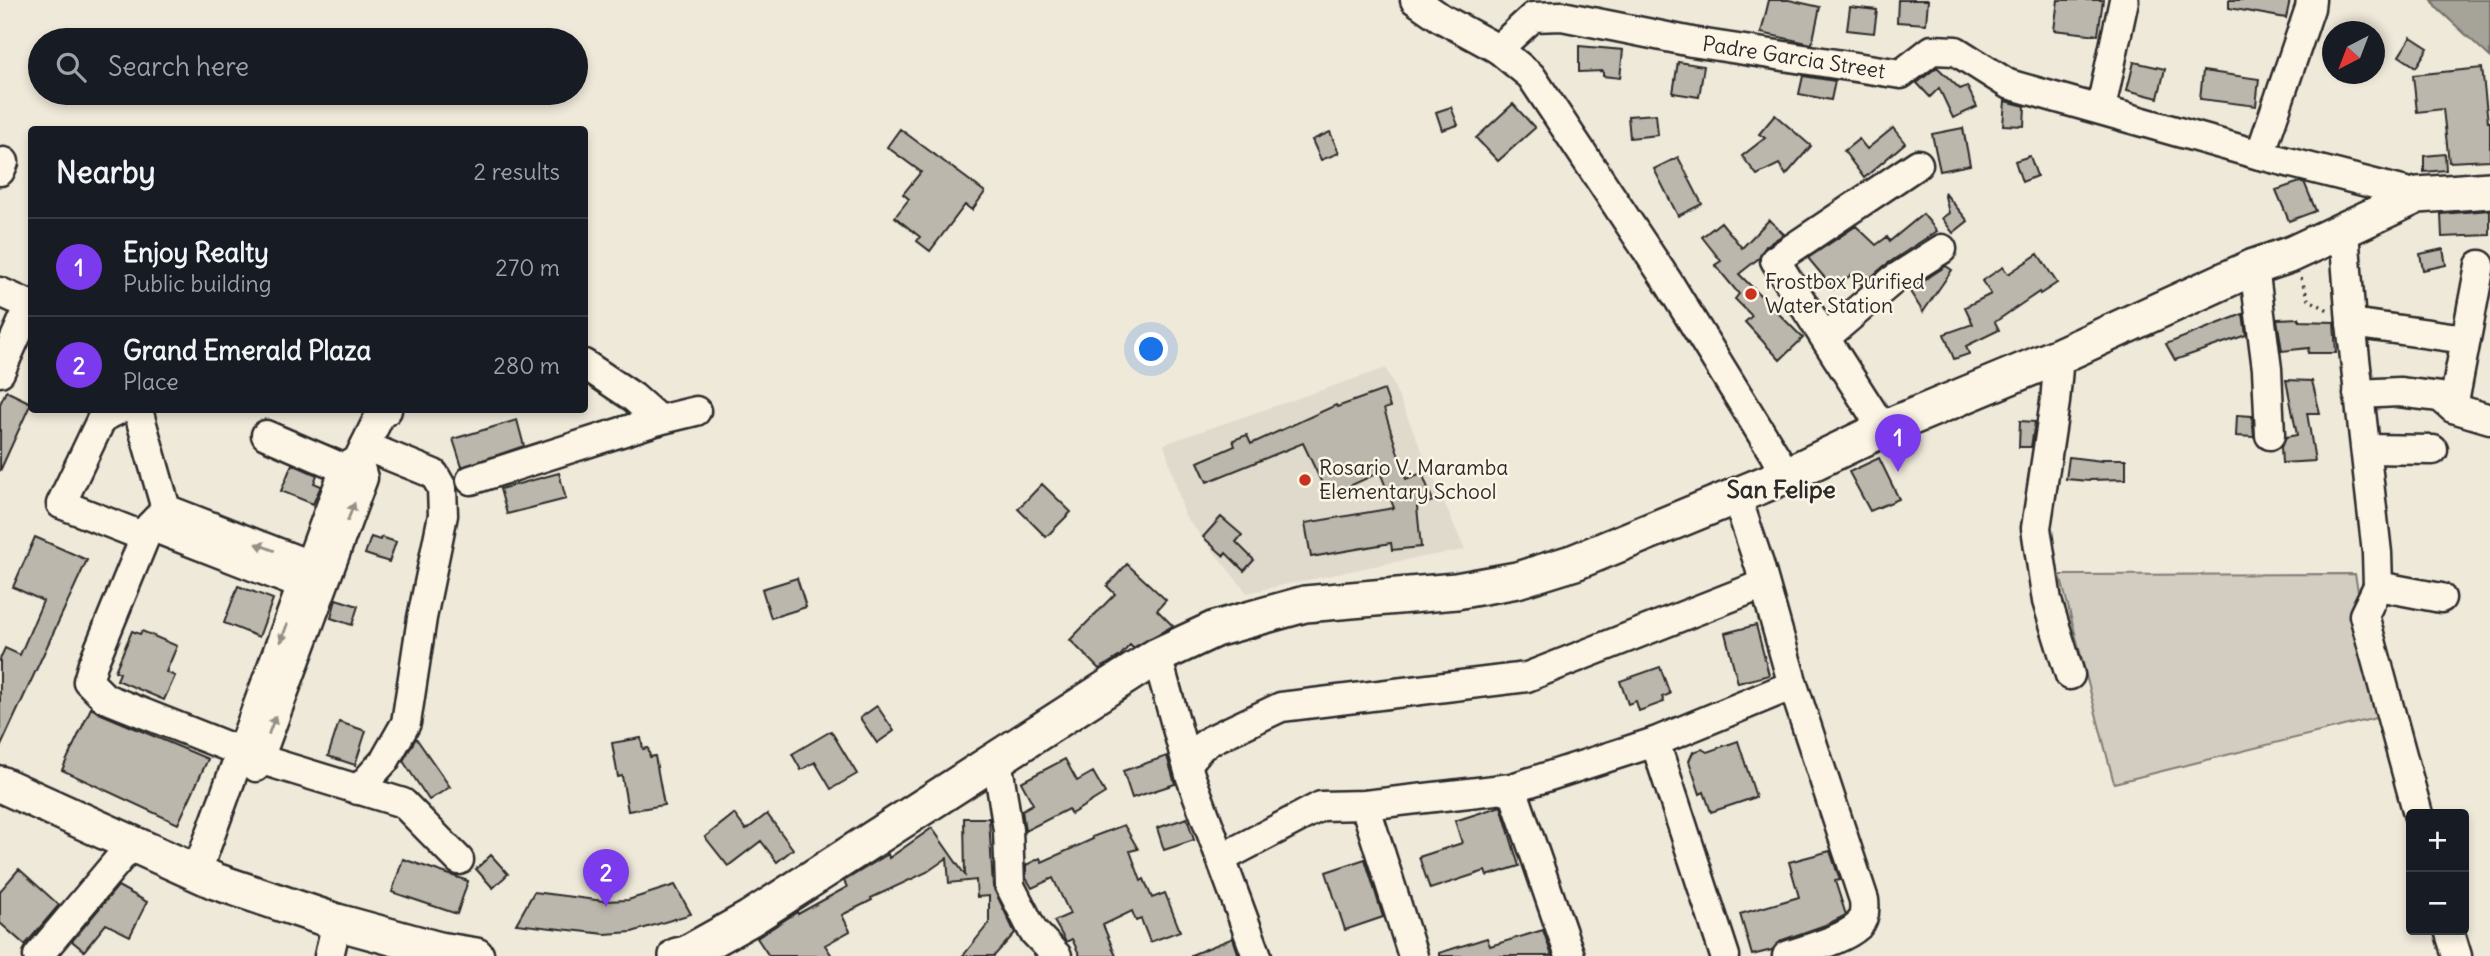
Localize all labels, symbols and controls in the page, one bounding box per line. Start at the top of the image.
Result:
north arrow [2322,21,2385,84]
search box [28,28,588,105]
street label: Padre Garcia Street [1701,30,1887,84]
icon: search [52,48,90,86]
text: Search here [108,50,249,83]
text: Nearby [56,153,156,191]
text: 2 results [474,157,560,186]
text: Enjoy Realty [123,236,269,269]
text: 1 [74,253,84,282]
text: 270 m [495,253,560,282]
place label: Frostbox Purified Water Station [1765,268,1925,319]
text: Public building [123,269,272,298]
marker: Frostbox Purified Water Station [1743,286,1759,302]
your location [1134,332,1168,366]
text: Grand Emerald Plaza [123,334,371,367]
text: 2 [73,351,85,380]
text: 280 m [493,351,560,380]
text: Place [123,367,179,396]
pin: 1 [1875,414,1921,472]
place label: Rosario V. Maramba Elementary School [1319,454,1508,505]
marker: Rosario V. Maramba Elementary School [1297,472,1313,488]
district label: San Felipe [1726,474,1836,504]
one-way arrow [345,501,356,522]
one-way arrow [254,542,275,553]
one-way arrow [279,622,290,643]
one-way arrow [267,715,278,736]
map controls [2406,809,2469,935]
button: + [2406,809,2469,872]
pin: 2 [583,849,629,907]
button: − [2406,872,2469,935]

